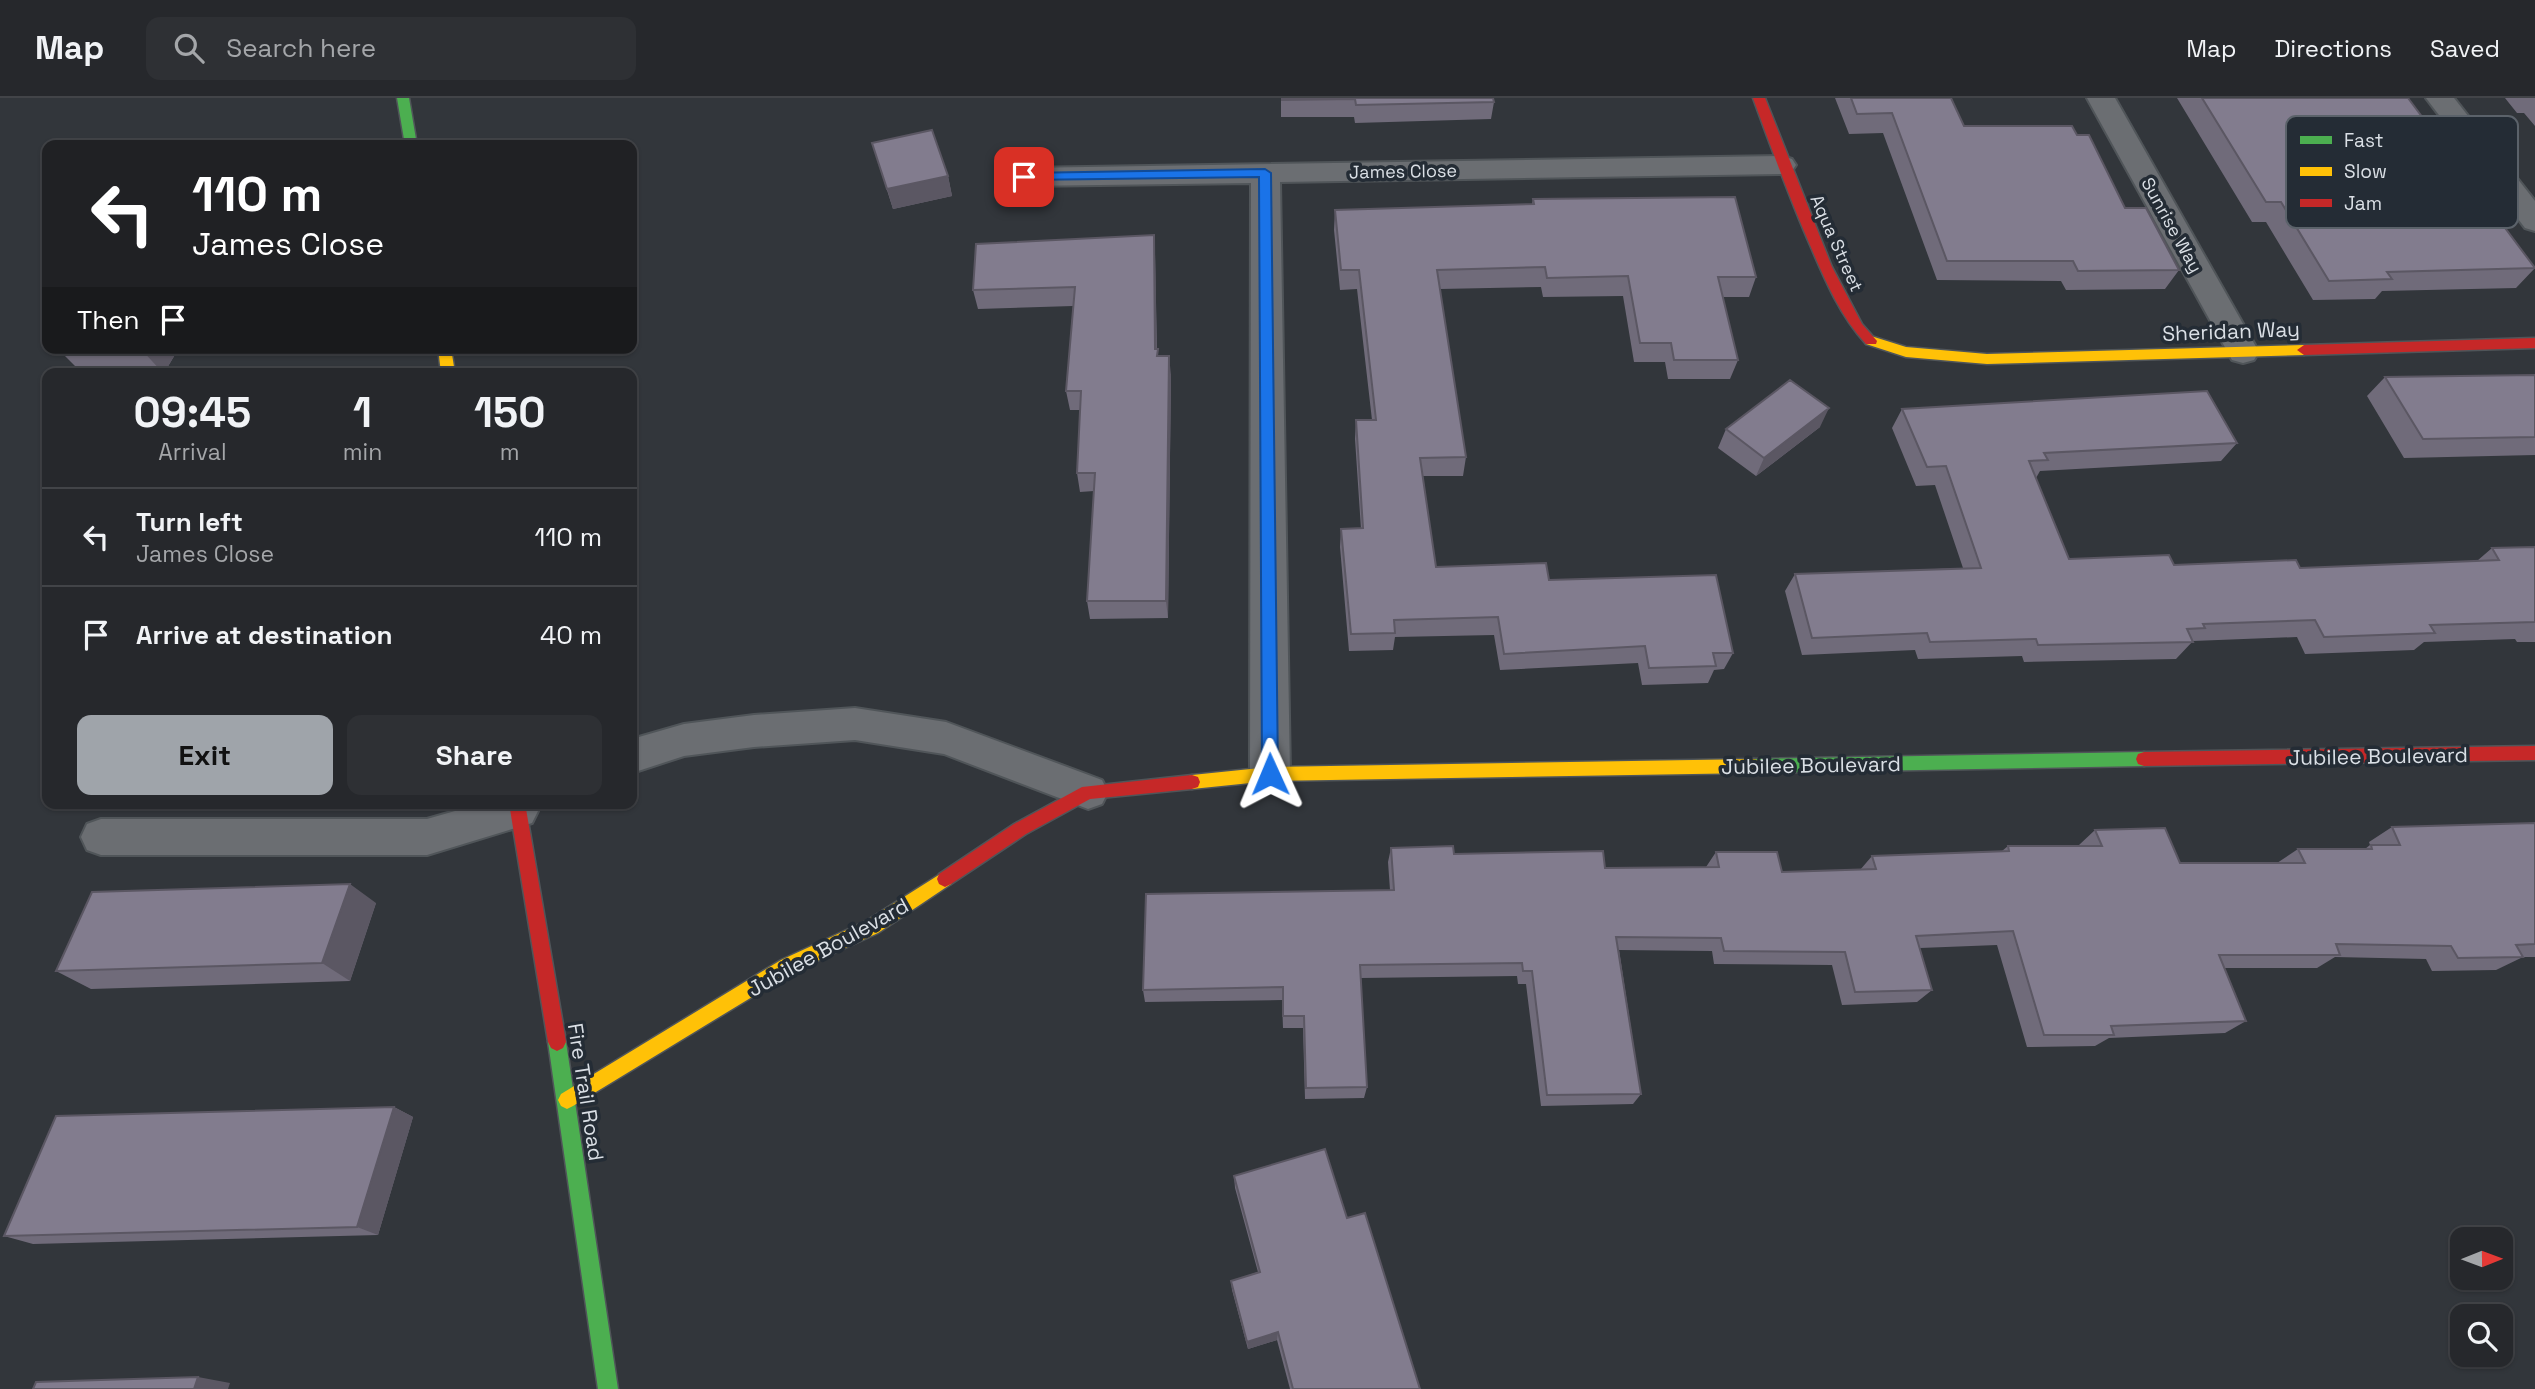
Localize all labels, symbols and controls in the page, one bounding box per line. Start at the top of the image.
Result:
search box [146,17,636,80]
text: Map [35,27,104,69]
icon: search [170,29,208,67]
text: Search here [226,31,376,65]
text: Map [2186,33,2236,64]
text: Directions [2274,33,2392,64]
text: Saved [2430,33,2500,64]
legend [2286,116,2518,228]
text: Fast [2344,128,2384,153]
pin [994,147,1054,207]
icon: arrive [1005,158,1043,196]
street label: James Close [1349,159,1457,183]
text: Slow [2344,159,2387,184]
text: 110 m [192,163,322,225]
icon: left [77,168,168,259]
street label: Sunrise Way [2136,173,2208,277]
street label: Aqua Street [1805,191,1869,295]
text: Jam [2344,191,2382,216]
text: James Close [192,224,384,264]
icon: arrive [154,301,192,339]
text: Then [77,303,140,337]
street label: Sheridan Way [2162,315,2300,347]
text: 09:45 [134,386,251,439]
text: 1 [353,386,372,439]
text: 150 [474,386,545,439]
text: Arrival [158,437,227,467]
text: min [343,437,382,467]
text: m [500,437,520,467]
text: Turn left [136,505,243,539]
icon: left [77,518,115,556]
text: 110 m [535,520,602,554]
text: James Close [136,539,274,569]
icon: arrive [77,616,115,654]
text: Arrive at destination [136,618,393,652]
text: 40 m [540,618,602,652]
button: Exit [77,715,333,795]
button: Share [347,715,602,795]
position arrow [1233,737,1307,811]
street label: Jubilee Boulevard [2288,741,2468,771]
street label: Jubilee Boulevard [1721,750,1901,780]
street label: Jubilee Boulevard [743,892,913,1002]
street label: Fire Trail Road [562,1021,610,1163]
north arrow [2450,1227,2513,1290]
map controls [2450,1227,2513,1367]
button: search [2450,1304,2513,1367]

